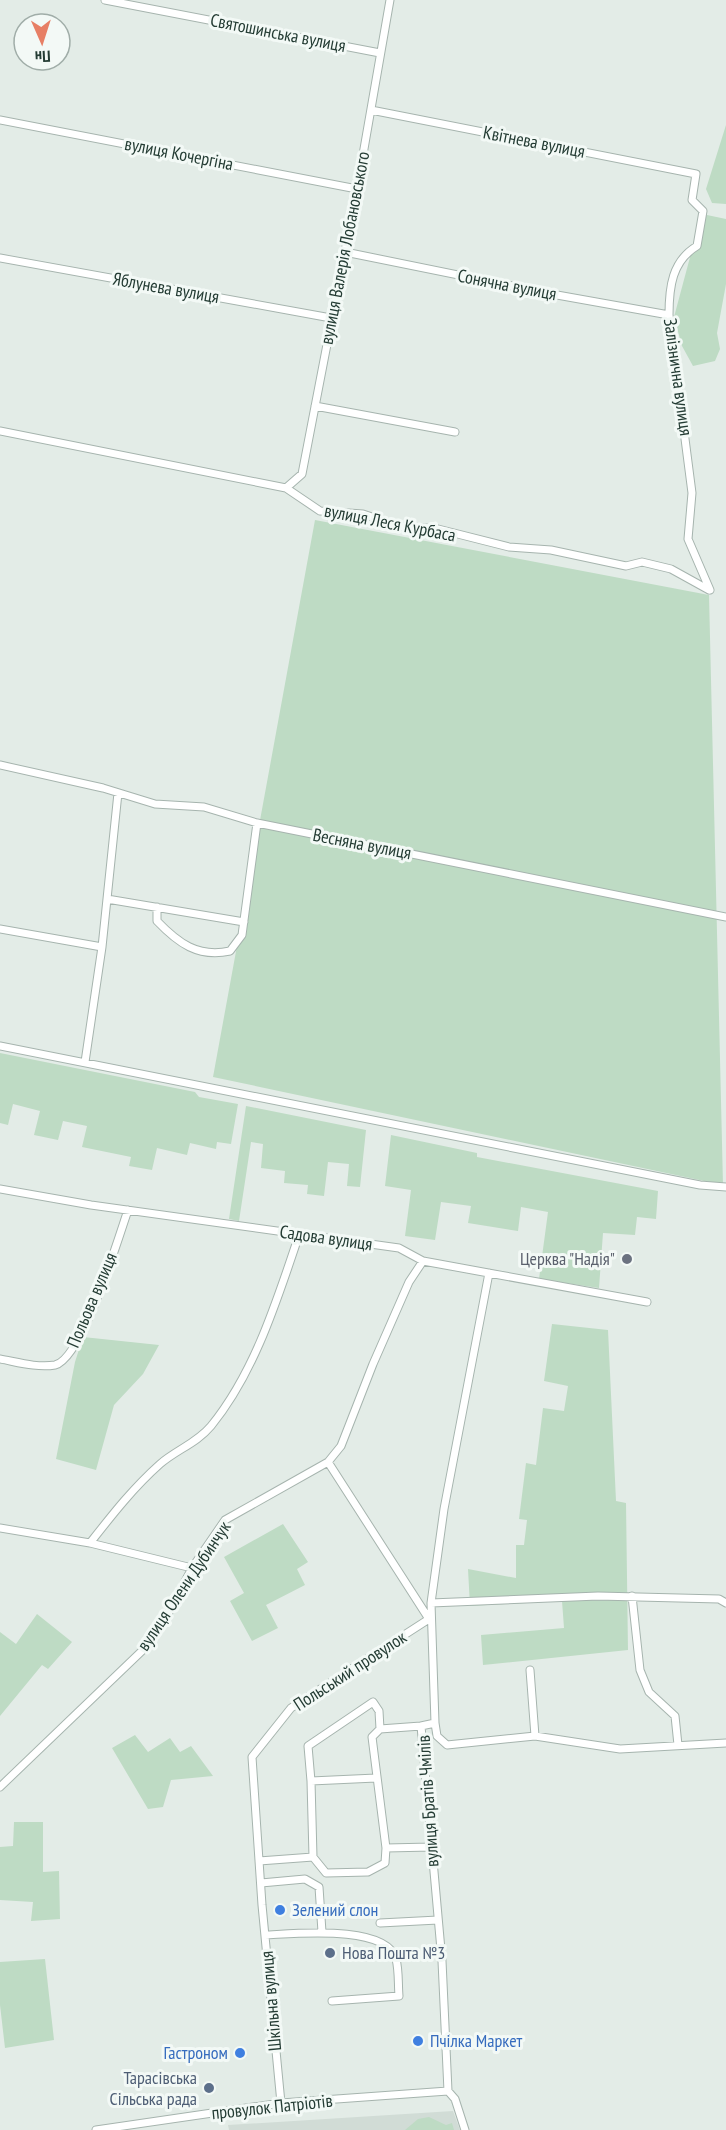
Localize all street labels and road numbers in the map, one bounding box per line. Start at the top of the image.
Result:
street label: Святошинська вулиця [209,8,348,57]
street label: Квітнева вулиця [481,120,587,163]
street label: вулиця Кочергіна [123,132,235,175]
street label: вулиця Валерія Лобановського [315,149,375,346]
street label: Сонячна вулиця [456,264,558,305]
street label: Яблунева вулиця [111,267,221,308]
street label: Залізнична вулиця [659,317,698,437]
street label: вулиця Леся Курбаса [323,499,458,547]
street label: Весняна вулиця [311,823,413,864]
street label: Садова вулиця [278,1220,374,1255]
street label: Польова вулиця [61,1249,122,1351]
street label: вулиця Олени Дубинчук [132,1516,236,1655]
street label: Польський провулок [289,1625,411,1716]
street label: вулиця Братів Чмілів [411,1734,444,1868]
street label: Шкільна вулиця [255,1950,286,2052]
street label: провулок Патріотів [210,2089,334,2124]

